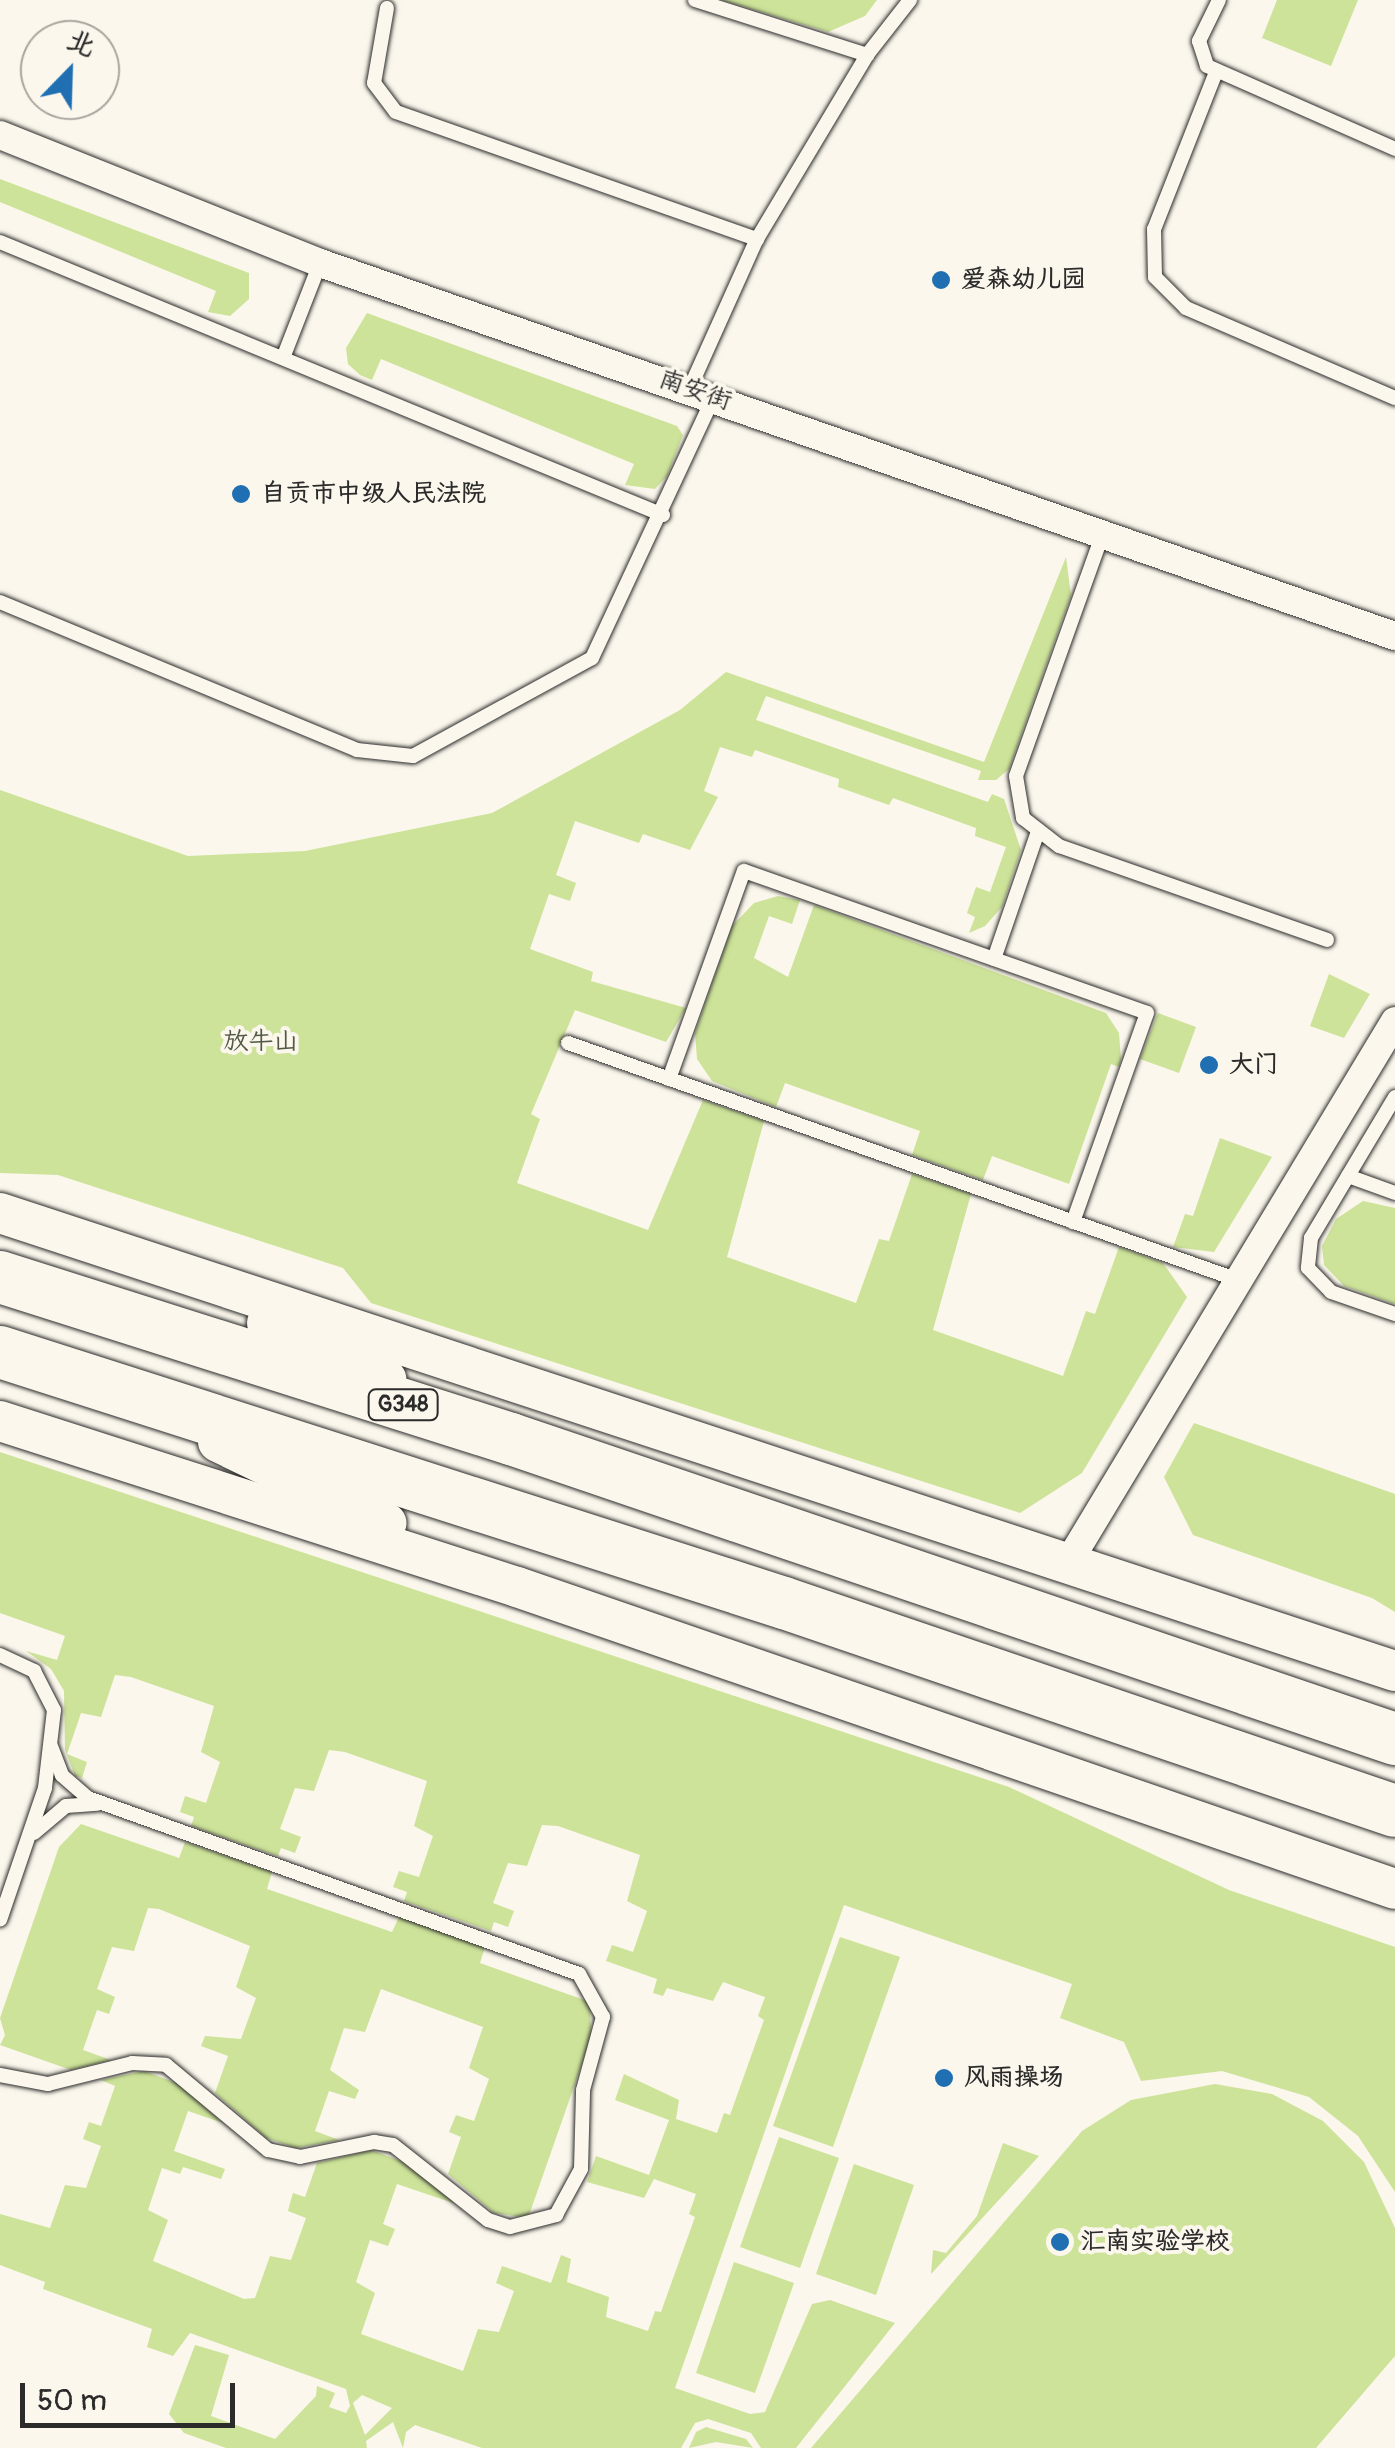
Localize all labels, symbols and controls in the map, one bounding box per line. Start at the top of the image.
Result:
north arrow [20,20,120,120]
text: 北 [61,22,101,65]
place label: 爱森幼儿园 [961,265,1086,295]
marker: 爱森幼儿园 [930,269,952,291]
street label: 南安街 [655,365,735,417]
place label: 自贡市中级人民法院 [261,479,486,509]
marker: 自贡市中级人民法院 [230,483,252,505]
park label: 放牛山 [224,1027,298,1057]
place label: 大门 [1229,1050,1279,1080]
marker: 大门 [1198,1054,1220,1076]
road number: G348 [366,1388,440,1422]
place label: 风雨操场 [964,2063,1064,2093]
marker: 风雨操场 [933,2067,955,2089]
place label: 汇南实验学校 [1080,2227,1230,2257]
marker: 汇南实验学校 [1049,2231,1071,2253]
scale bar [25,2363,240,2425]
text: 50 m [37,2382,107,2419]

